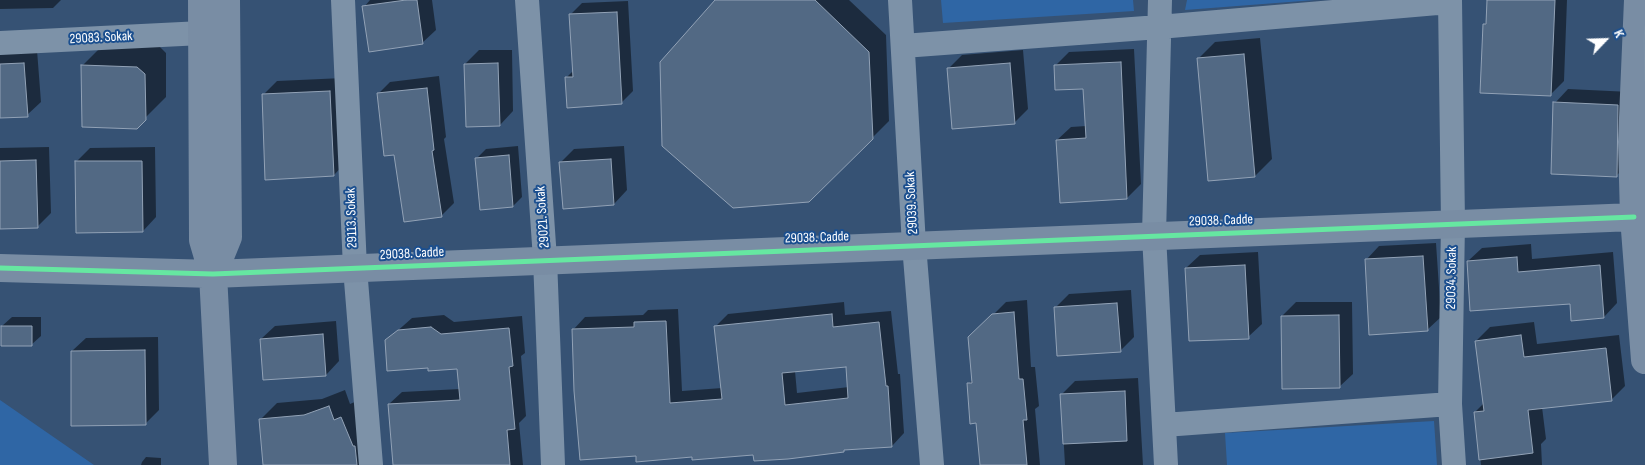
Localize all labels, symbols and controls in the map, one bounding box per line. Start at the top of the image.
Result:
north arrow [1580,15,1630,65]
text: K [1610,27,1628,40]
street label: 29083. Sokak [69,28,133,48]
street label: 29039. Sokak [902,171,922,235]
street label: 29021. Sokak [532,185,554,249]
street label: 29113. Sokak [343,188,361,248]
street label: 29038. Cadde [1189,211,1253,231]
street label: 29038. Cadde [785,228,849,248]
street label: 29038. Cadde [379,244,445,264]
street label: 29034. Sokak [1443,246,1461,310]

